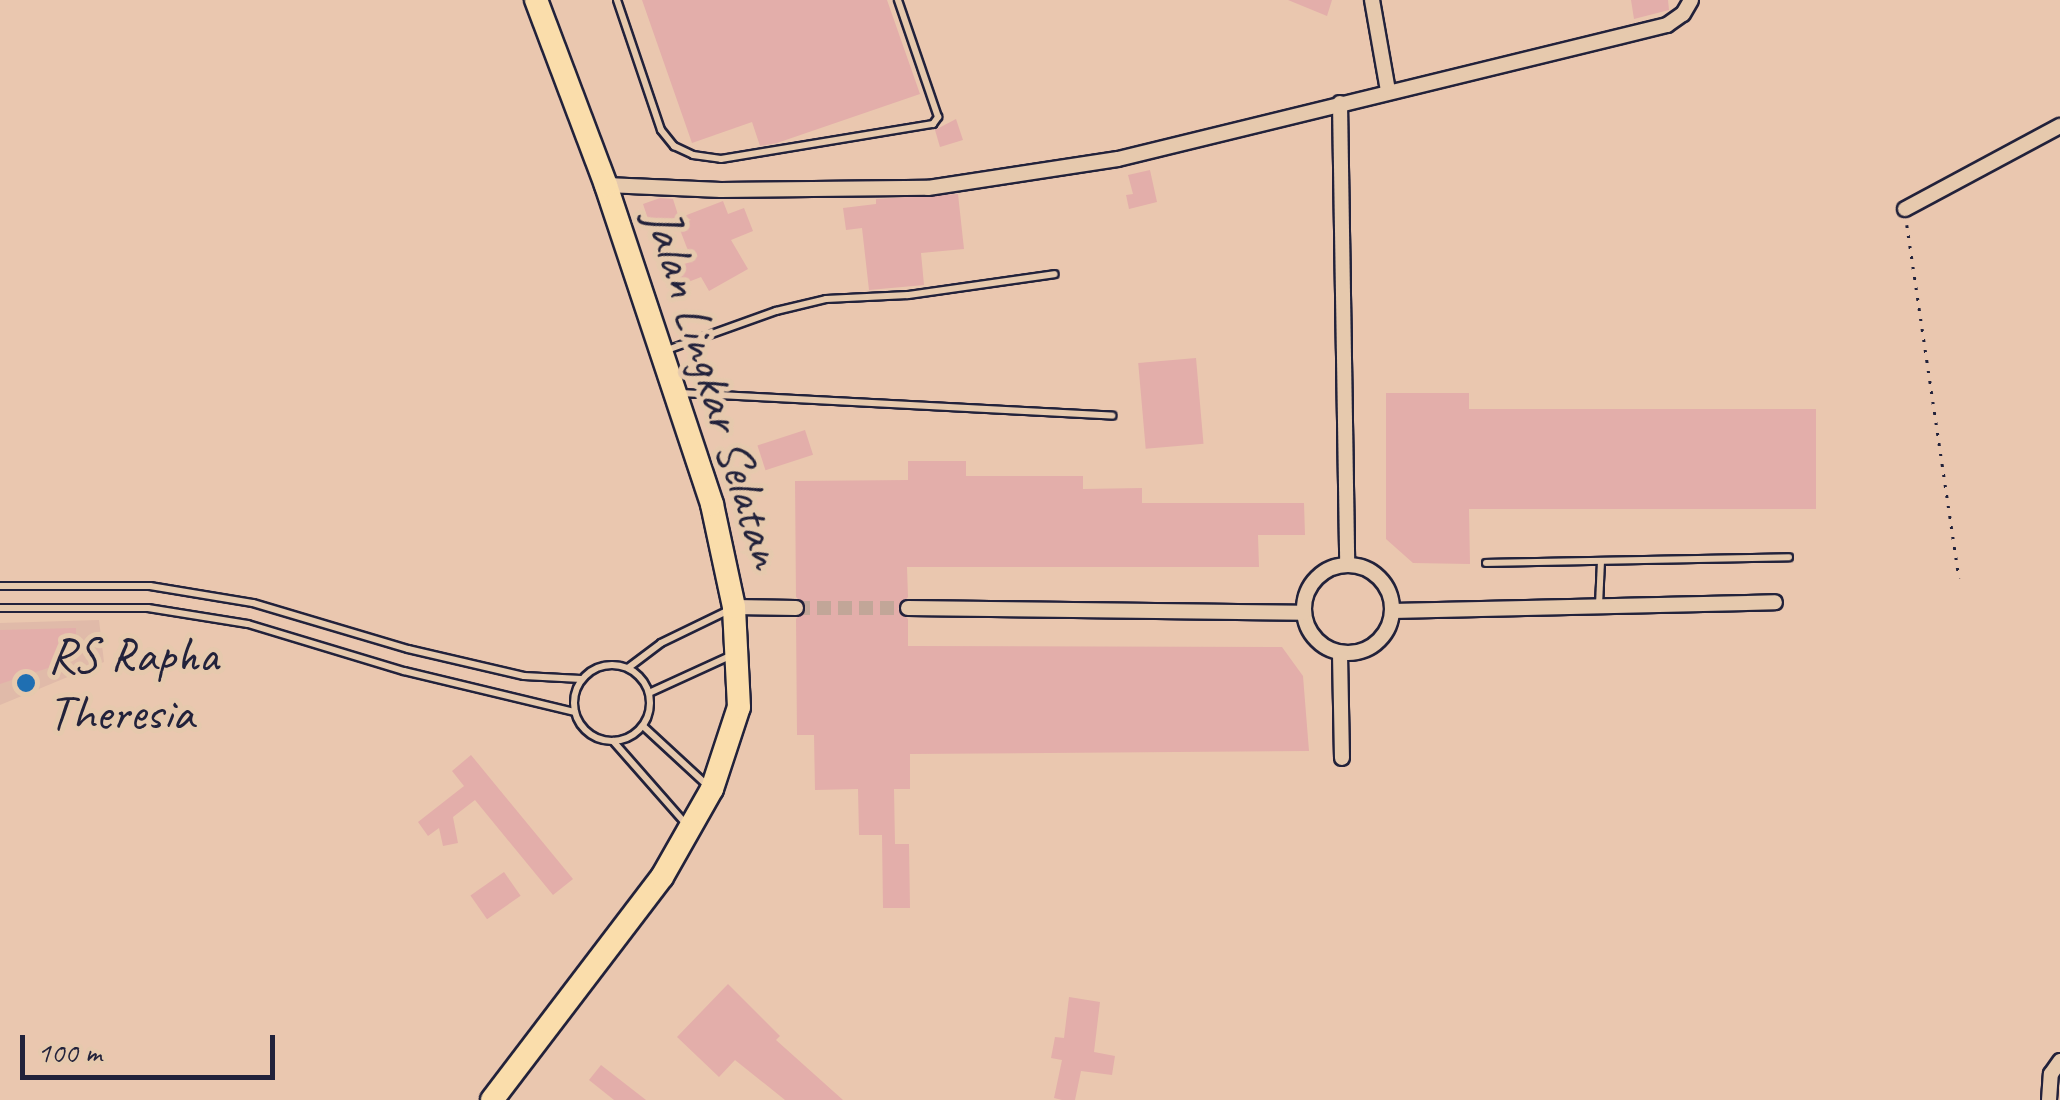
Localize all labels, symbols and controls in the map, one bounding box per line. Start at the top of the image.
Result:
street label: Jalan Lingkar Selatan [633,203,797,573]
place label: RS Rapha Theresia [48,624,220,742]
marker: RS Rapha Theresia [13,670,39,696]
scale bar [25,1015,280,1077]
text: 100 m [37,1033,102,1071]

